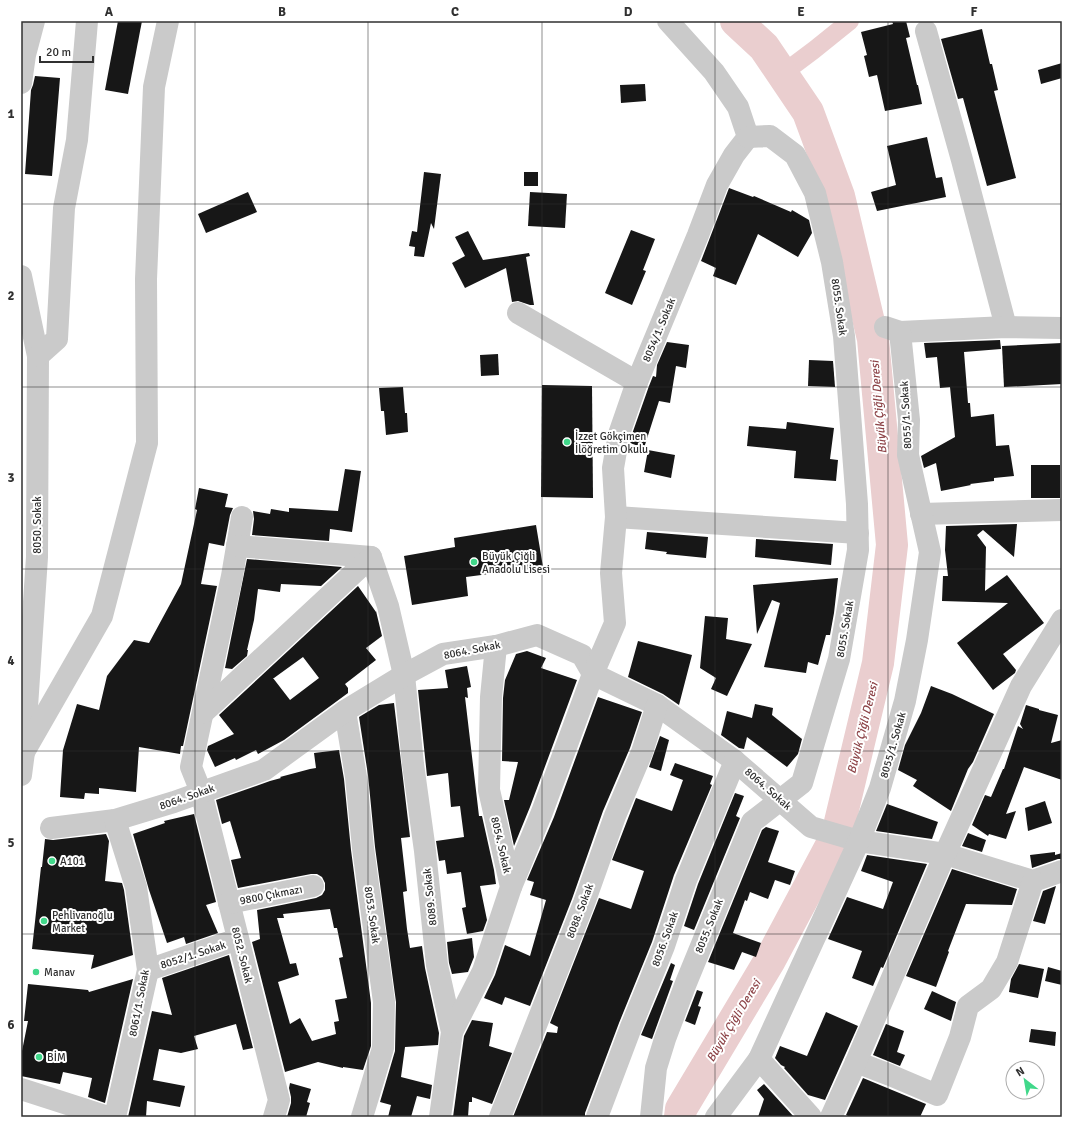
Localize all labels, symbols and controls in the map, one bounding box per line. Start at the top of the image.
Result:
text: A [105,4,114,20]
text: B [278,4,286,20]
text: C [451,4,459,20]
text: D [624,4,633,20]
text: E [797,4,805,20]
text: F [971,4,978,20]
scale bar [40,38,93,64]
text: 20 m [46,45,71,60]
text: 1 [7,106,15,122]
street label: 8055. Sokak [829,278,850,337]
text: 2 [7,288,15,304]
street label: 8054/1. Sokak [640,296,678,364]
water label: Büyük Çiğli Deresi [867,358,891,454]
street label: 8055/1. Sokak [898,380,914,449]
place label: İzzet Gökçimen İlöğretim Okulu [575,429,648,456]
marker: İzzet Gökçimen İlöğretim Okulu [562,437,572,447]
text: 3 [7,470,15,486]
street label: 8050. Sokak [31,496,44,554]
place label: Büyük Çiğli Anadolu Lisesi [482,550,550,576]
marker: Büyük Çiğli Anadolu Lisesi [469,557,479,567]
street label: 8055. Sokak [834,599,856,658]
street label: 8064. Sokak [443,638,502,662]
text: 4 [7,653,15,669]
water label: Büyük Çiğli Deresi [844,679,882,775]
street label: 8055/1. Sokak [877,710,909,780]
street label: 8064. Sokak [742,765,794,813]
street label: 8064. Sokak [158,781,217,813]
street label: 8054. Sokak [488,816,514,875]
text: 5 [7,835,15,851]
place label: A101 [60,855,85,868]
marker: A101 [47,856,57,866]
street label: 8089. Sokak [420,867,439,926]
street label: 8088. Sokak [564,881,597,940]
street label: 9800 Çıkmazı [239,883,303,907]
street label: 8053. Sokak [362,886,383,945]
street label: 8055. Sokak [692,896,726,955]
place label: Pehlivanoğlu Market [52,909,113,935]
street label: 8056. Sokak [649,909,681,968]
marker: Pehlivanoğlu Market [39,916,49,926]
street label: 8052. Sokak [229,926,255,985]
street label: 8052/1. Sokak [159,938,228,972]
place label: Manav [44,966,75,979]
marker: Manav [31,967,41,977]
street label: 8061/1. Sokak [126,968,152,1038]
water label: Büyük Çiğli Deresi [704,976,765,1065]
text: 6 [7,1017,15,1033]
place label: BİM [47,1050,66,1064]
marker: BİM [34,1052,44,1062]
north arrow [1005,1060,1045,1100]
text: N [1013,1064,1027,1079]

